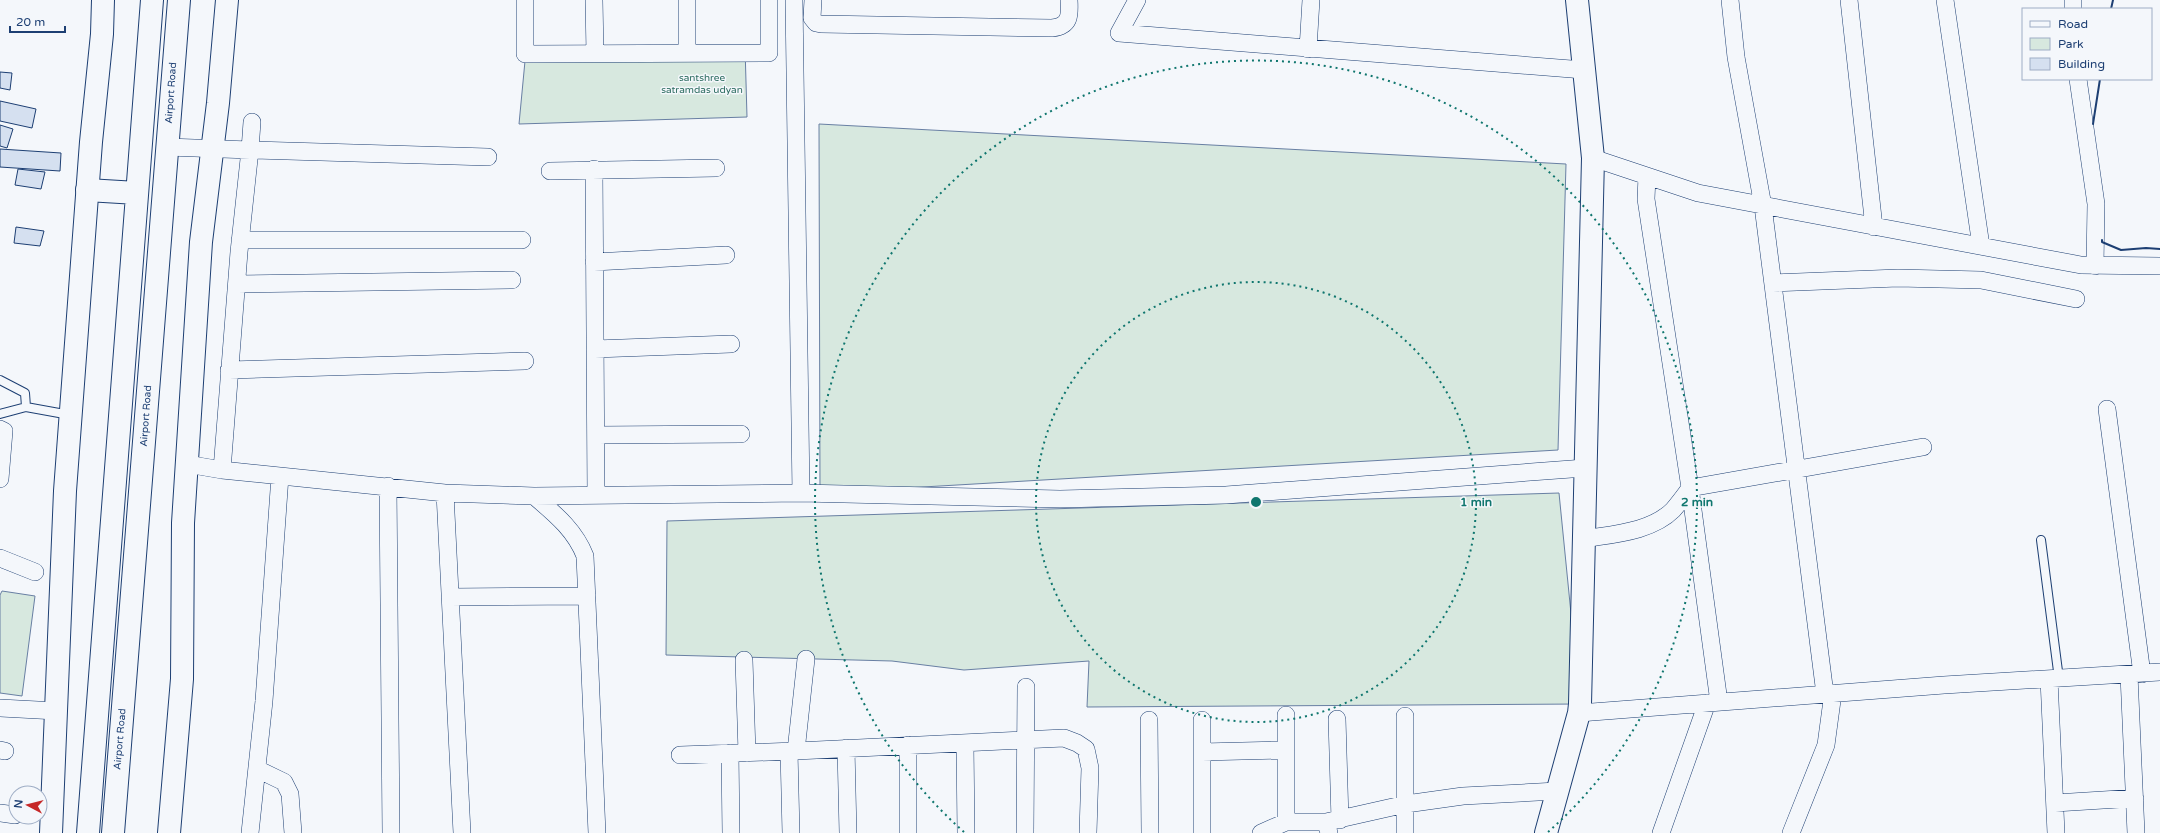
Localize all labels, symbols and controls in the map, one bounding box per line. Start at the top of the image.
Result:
scale bar [10,8,65,34]
legend [2022,8,2152,80]
text: 20 m [16,15,45,29]
text: Road [2058,17,2088,31]
text: Park [2058,37,2084,51]
text: Building [2058,57,2105,71]
street label: Airport Road [163,62,179,124]
park label: santshree satramdas udyan [661,72,743,96]
street label: Airport Road [138,385,154,447]
centre of rings [1249,495,1263,509]
text: 1 min [1460,495,1492,509]
text: 2 min [1681,495,1713,509]
street label: Airport Road [111,708,129,770]
north arrow [8,785,48,825]
text: N [12,799,26,809]

